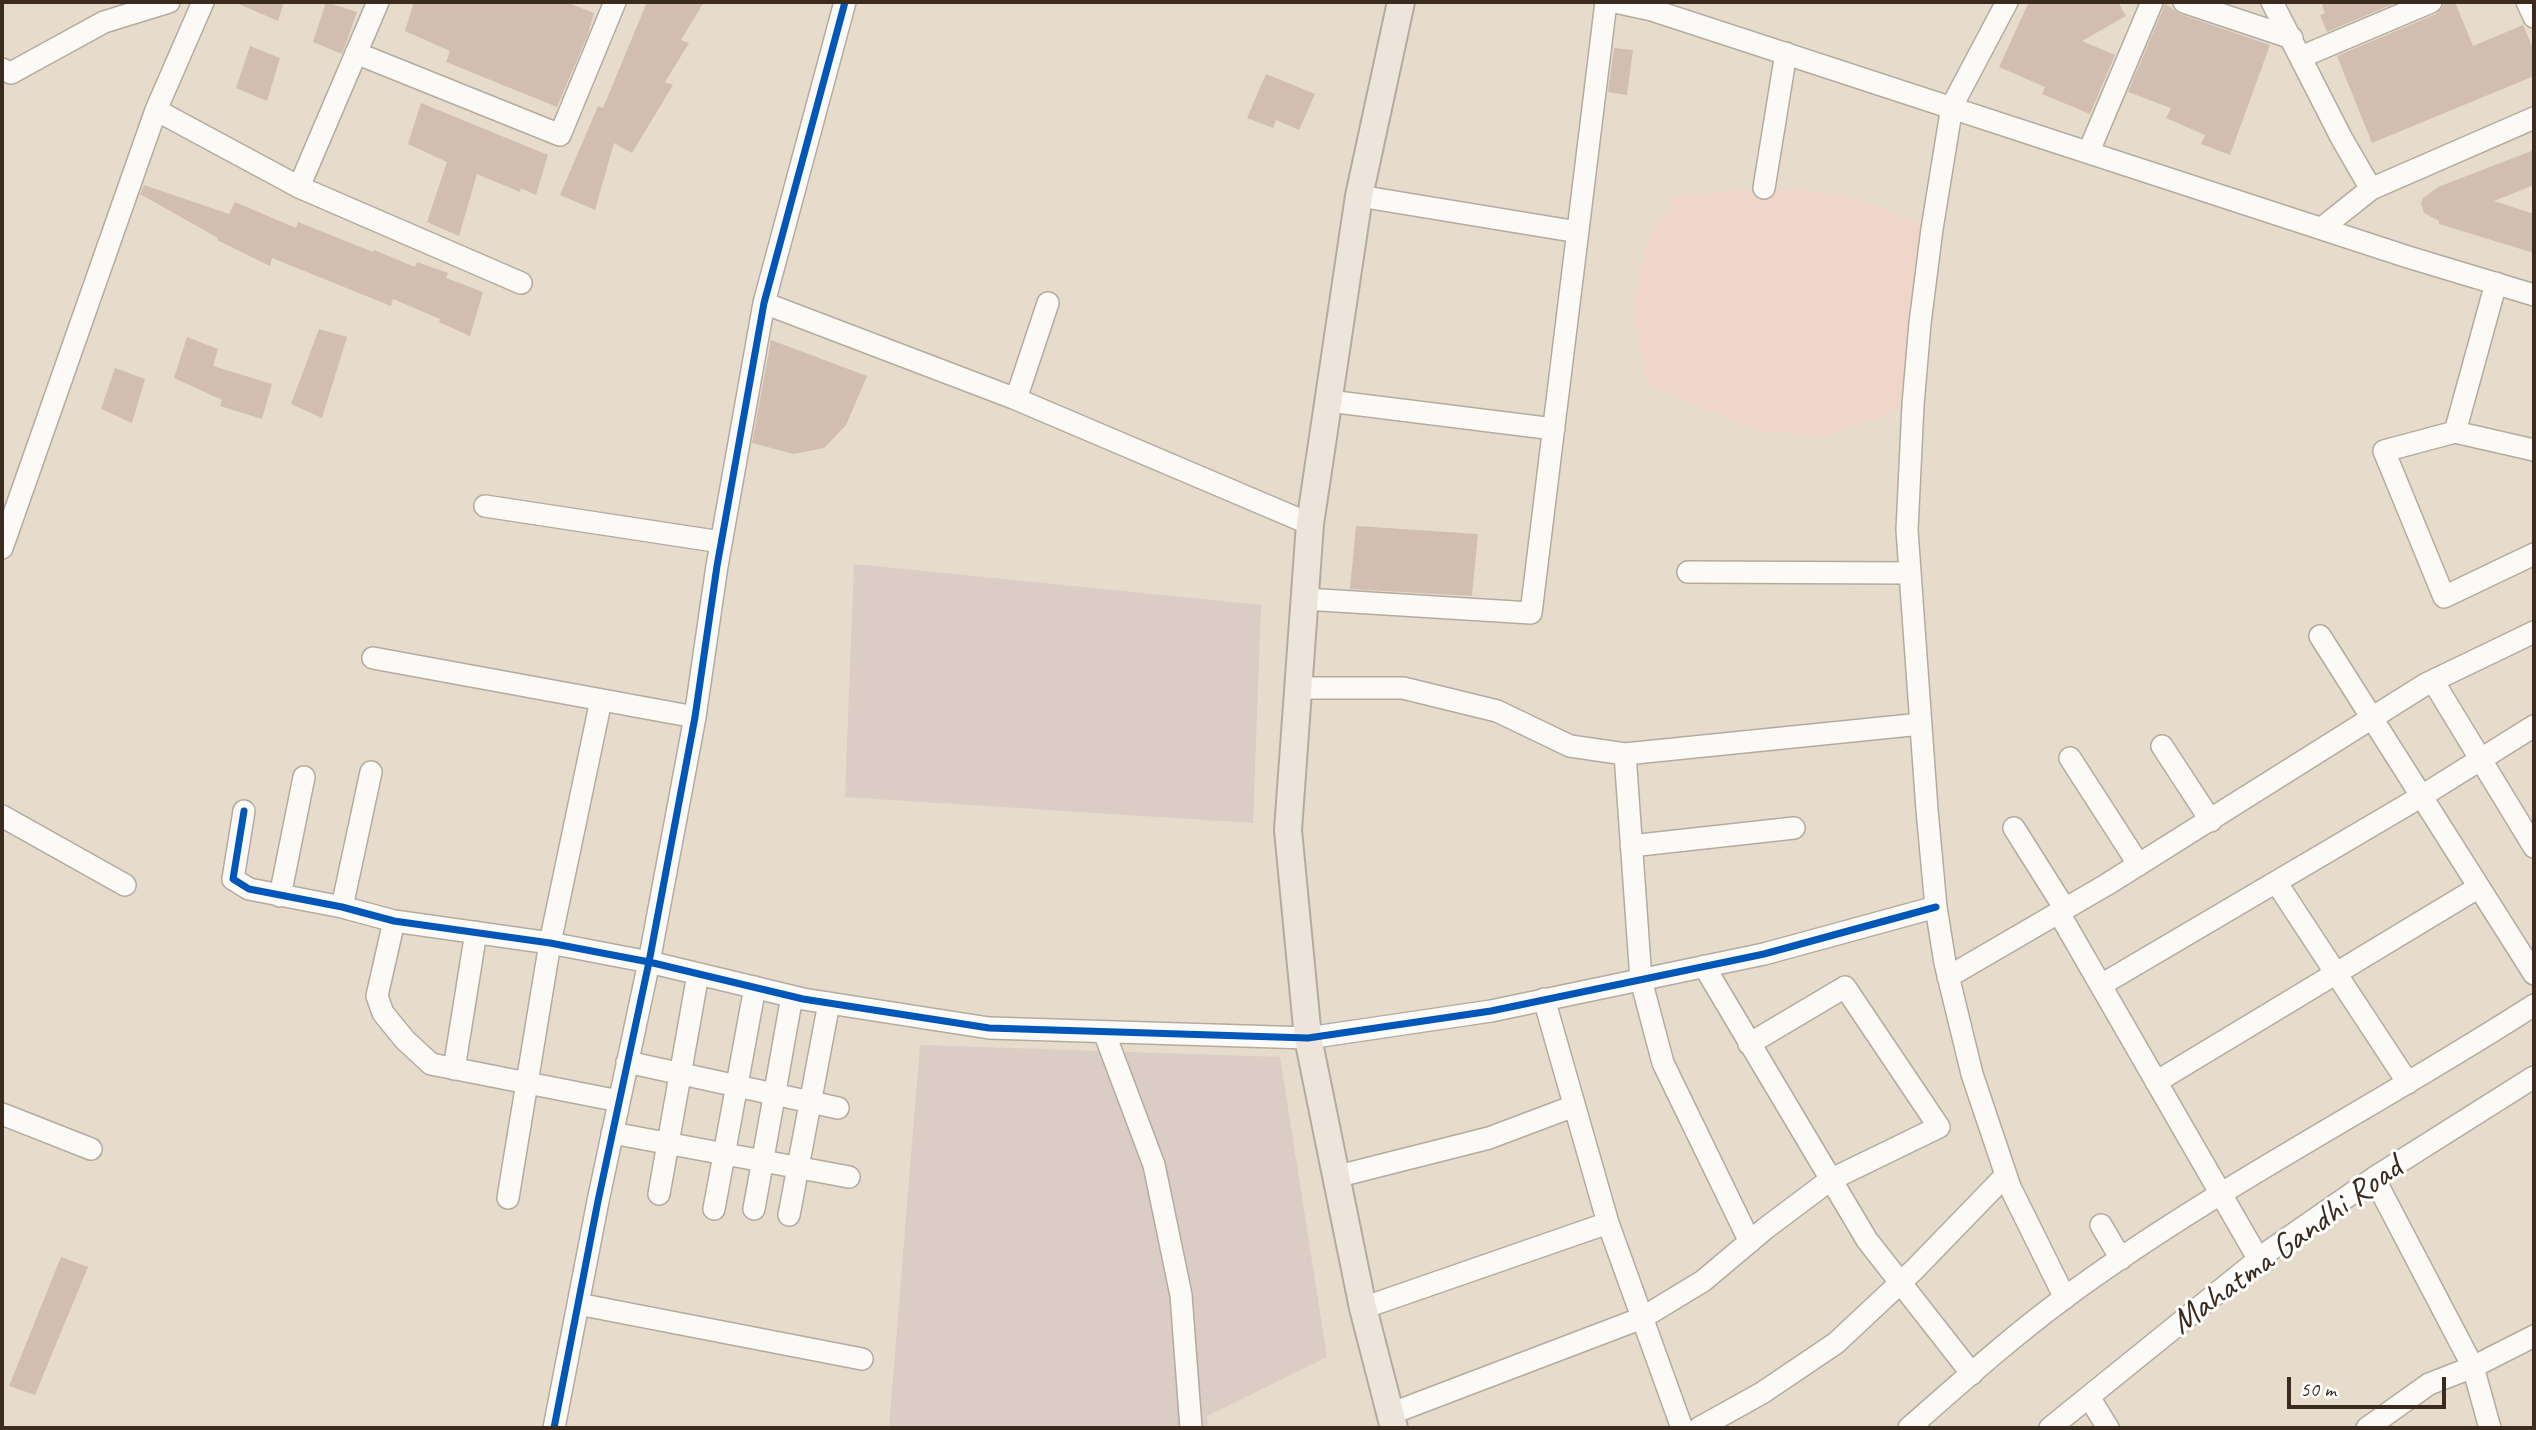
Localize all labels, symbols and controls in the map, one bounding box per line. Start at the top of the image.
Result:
street label: Mahatma Gandhi Road [2163,1148,2411,1344]
scale bar [2291,1364,2450,1408]
text: 50 m [2300,1376,2336,1402]

